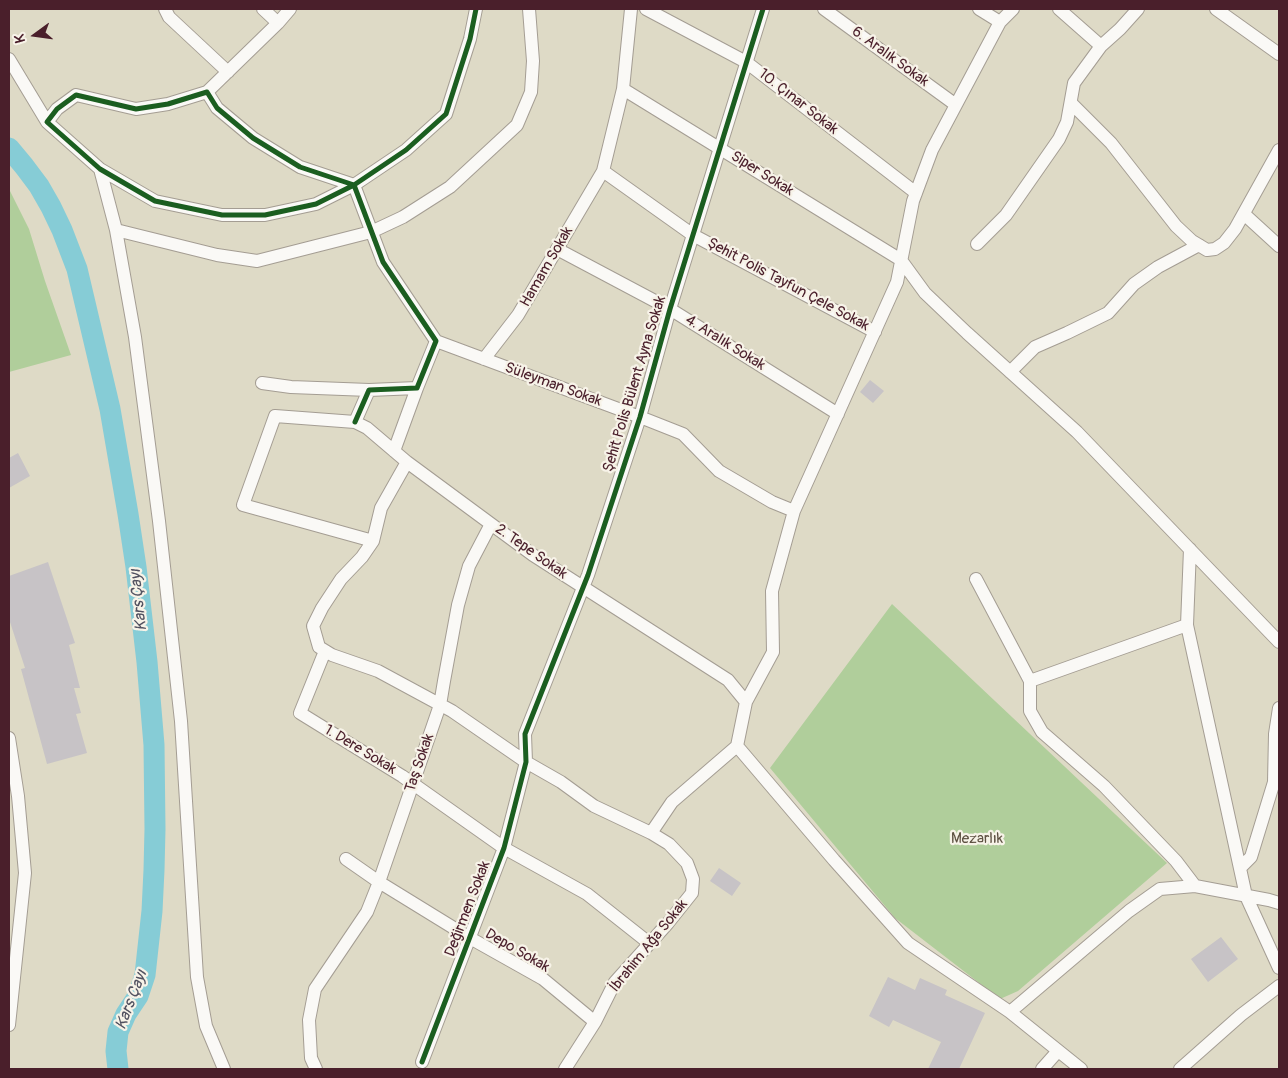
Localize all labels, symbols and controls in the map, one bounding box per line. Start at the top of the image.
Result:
north arrow [10,10,60,60]
street label: 6. Aralık Sokak [848,23,932,91]
text: K [11,33,29,45]
street label: 10. Çınar Sokak [754,65,842,139]
street label: Siper Sokak [727,148,797,200]
street label: Hamam Sokak [517,224,577,310]
street label: Şehit Polis Tayfun Çele Sokak [704,235,872,335]
street label: Şehit Polis Bülent Ayna Sokak [600,294,670,474]
street label: 4. Aralık Sokak [682,311,768,375]
street label: Süleyman Sokak [502,359,604,411]
street label: 2. Tepe Sokak [492,521,570,583]
water label: Kars Çayı [126,568,152,632]
street label: 1. Dere Sokak [321,721,399,779]
street label: Taş Sokak [402,731,438,795]
park label: Mezarlık [951,830,1003,848]
street label: Değirmen Sokak [441,859,495,959]
street label: İbrahim Ağa Sokak [606,896,692,996]
street label: Depo Sokak [482,925,552,977]
water label: Kars Çayı [112,968,152,1032]

